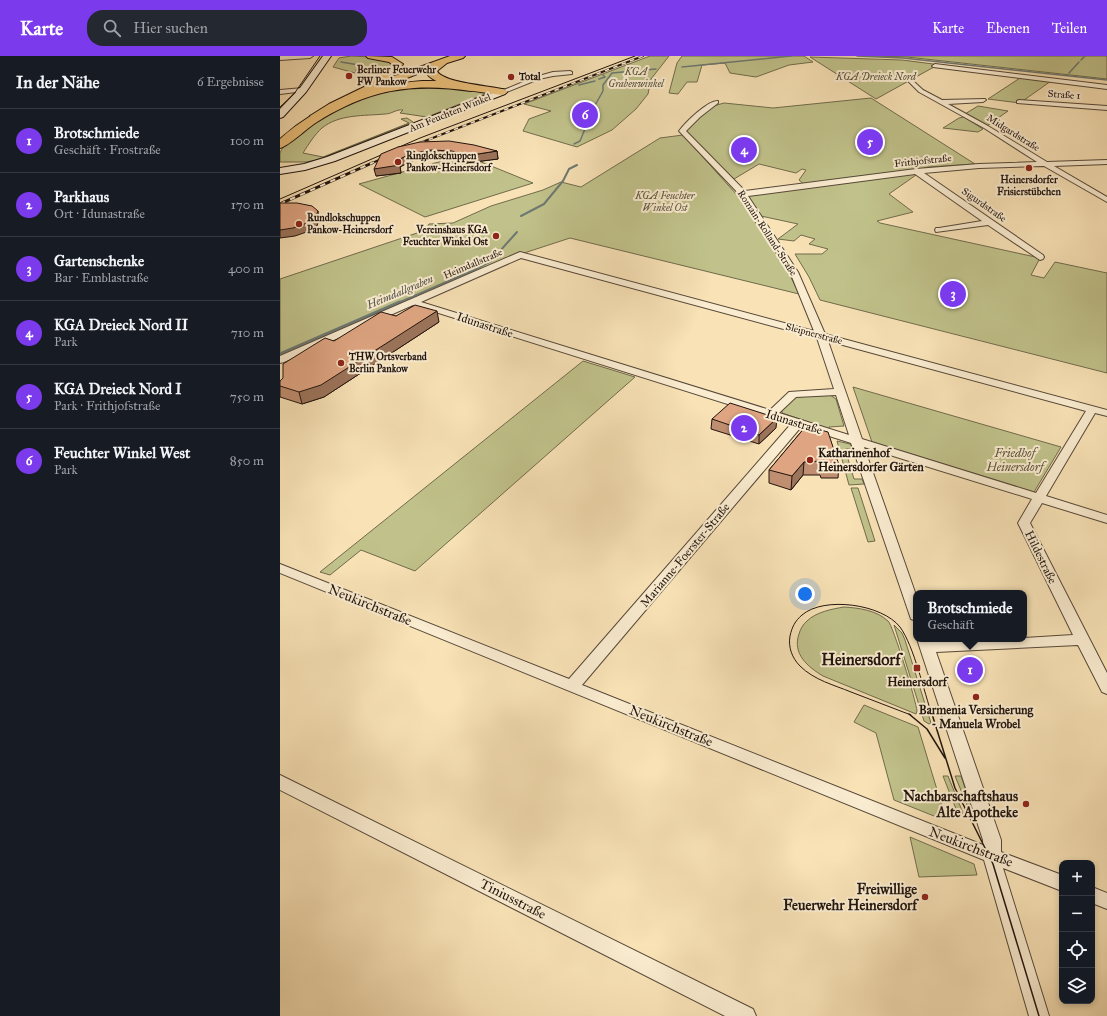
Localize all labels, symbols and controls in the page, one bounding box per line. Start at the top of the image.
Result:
search box [87,10,367,46]
text: Karte [20,17,63,40]
icon: search [101,17,123,39]
text: Hier suchen [133,19,208,37]
text: Karte [932,20,964,37]
text: Ebenen [986,20,1030,37]
text: Teilen [1052,20,1087,37]
place label: Berliner Feuerwehr FW Pankow [357,64,436,88]
park label: KGA Grabenwinkel [608,66,665,90]
marker: Berliner Feuerwehr FW Pankow [344,71,354,81]
place label: Total [518,71,541,83]
park label: KGA Dreieck Nord [835,71,917,83]
text: In der Nähe [16,72,100,93]
marker: Total [506,72,516,82]
text: 6 Ergebnisse [197,74,264,90]
street label: Straße 1 [1047,88,1081,102]
street label: Am Feuchten Winkel [406,91,493,135]
pin: 6 [572,100,598,130]
street label: Midgardstraße [984,112,1042,154]
text: Brotschmiede [54,124,139,142]
pin: 5 [857,127,883,157]
text: 1 [26,133,32,149]
text: 100 m [230,133,264,149]
pin: 4 [731,135,757,165]
text: Geschäft · Frostraße [54,142,161,158]
place label: Ringlokschuppen Pankow-Heinersdorf [406,150,493,174]
street label: Frithjofstraße [894,152,952,170]
marker: Ringlokschuppen Pankow-Heinersdorf [393,157,403,167]
marker: Heinersdorfer Frisierstübchen [1024,163,1034,173]
place label: Heinersdorfer Frisierstübchen [997,174,1061,198]
street label: Sigurdstraße [959,185,1009,225]
text: Parkhaus [54,188,109,206]
street label: Romain-Rolland-Straße [735,188,799,278]
park label: KGA Feuchter Winkel Ost [634,190,696,214]
text: 2 [26,197,32,213]
text: 170 m [231,197,264,213]
text: Ort · Idunastraße [54,206,145,222]
place label: Rundlokschuppen Pankow-Heinersdorf [307,212,394,236]
marker: Rundlokschuppen Pankow-Heinersdorf [294,219,304,229]
place label: Vereinshaus KGA Feuchter Winkel Ost [403,224,488,248]
marker: Vereinshaus KGA Feuchter Winkel Ost [491,231,501,241]
street label: Heimdallstraße [442,246,504,282]
text: Gartenschenke [54,252,144,270]
text: 3 [26,261,32,277]
text: 400 m [228,261,264,277]
text: Bar · Emblastraße [54,270,149,286]
water label: Heimdallgraben [364,272,435,312]
pin: 3 [940,279,966,309]
street label: Idunastraße [455,309,515,341]
text: KGA Dreieck Nord II [54,316,188,334]
street label: Sleipnerstraße [784,321,844,347]
text: 4 [25,325,33,341]
text: 710 m [231,325,264,341]
text: Park [54,334,78,350]
place label: THW Ortsverband Berlin Pankow [348,351,428,375]
marker: THW Ortsverband Berlin Pankow [336,358,346,368]
text: KGA Dreieck Nord I [54,380,182,398]
text: 5 [26,389,32,405]
text: 750 m [230,389,264,405]
text: Park · Frithjofstraße [54,398,160,414]
street label: Idunastraße [764,407,824,437]
pin: 2 [731,413,757,443]
text: Feuchter Winkel West [54,444,190,462]
place label: Katharinenhof Heinersdorfer Gärten [818,446,924,474]
park label: Friedhof Heinersdorf [985,446,1047,474]
text: 6 [26,453,32,469]
text: 850 m [230,453,264,469]
marker: Katharinenhof Heinersdorfer Gärten [805,455,815,465]
text: Park [54,462,78,478]
street label: Marianne-Foerster-Straße [637,500,733,610]
street label: Hildestraße [1022,528,1060,586]
street label: Neukirchstraße [326,581,414,630]
your location [795,584,815,604]
popup [913,590,1027,642]
text: Brotschmiede [927,599,1013,617]
text: Geschäft [927,617,974,633]
district label: Heinersdorf [821,650,903,669]
pin: 1 [957,655,983,685]
marker: Heinersdorf [912,663,922,673]
place label: Heinersdorf [887,675,949,689]
marker: Barmenia Versicherung - Manuela Wrobel [971,692,981,702]
street label: Neukirchstraße [627,702,715,751]
place label: Barmenia Versicherung - Manuela Wrobel [919,703,1034,731]
place label: Nachbarschaftshaus Alte Apotheke [903,788,1018,822]
marker: Nachbarschaftshaus Alte Apotheke [1021,799,1031,809]
street label: Neukirchstraße [927,823,1015,871]
map controls [1059,860,1095,1004]
button: + [1059,860,1095,896]
street label: Tiniusstraße [477,875,549,923]
place label: Freiwillige Feuerwehr Heinersdorf [783,881,919,914]
marker: Freiwillige Feuerwehr Heinersdorf [920,892,930,902]
button: − [1059,896,1095,932]
button: locate [1059,932,1095,968]
button: layers [1059,968,1095,1004]

